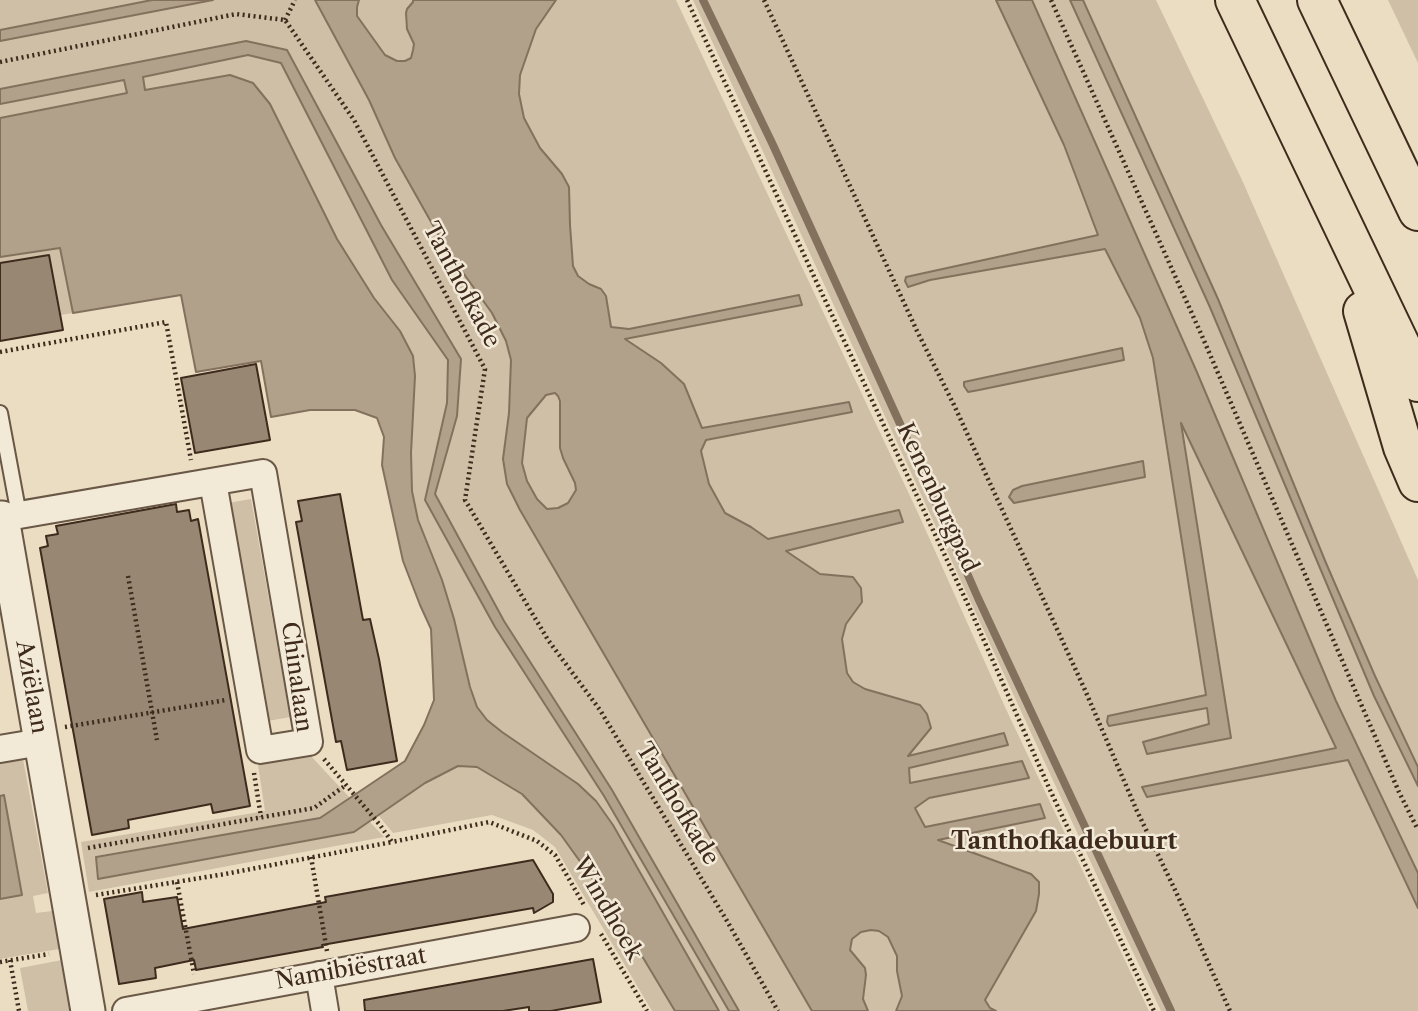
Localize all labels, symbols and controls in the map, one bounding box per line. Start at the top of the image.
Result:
street label: Tanthofkade [416,218,506,352]
street label: Kenenburgpad [890,419,984,577]
street label: Chinalaan [275,620,317,734]
street label: Aziëlaan [9,638,53,736]
street label: Tanthofkade [630,738,724,870]
district label: Tanthofkadebuurt [951,828,1177,856]
street label: Windhoek [566,852,648,966]
street label: Namibiëstraat [273,942,429,996]

